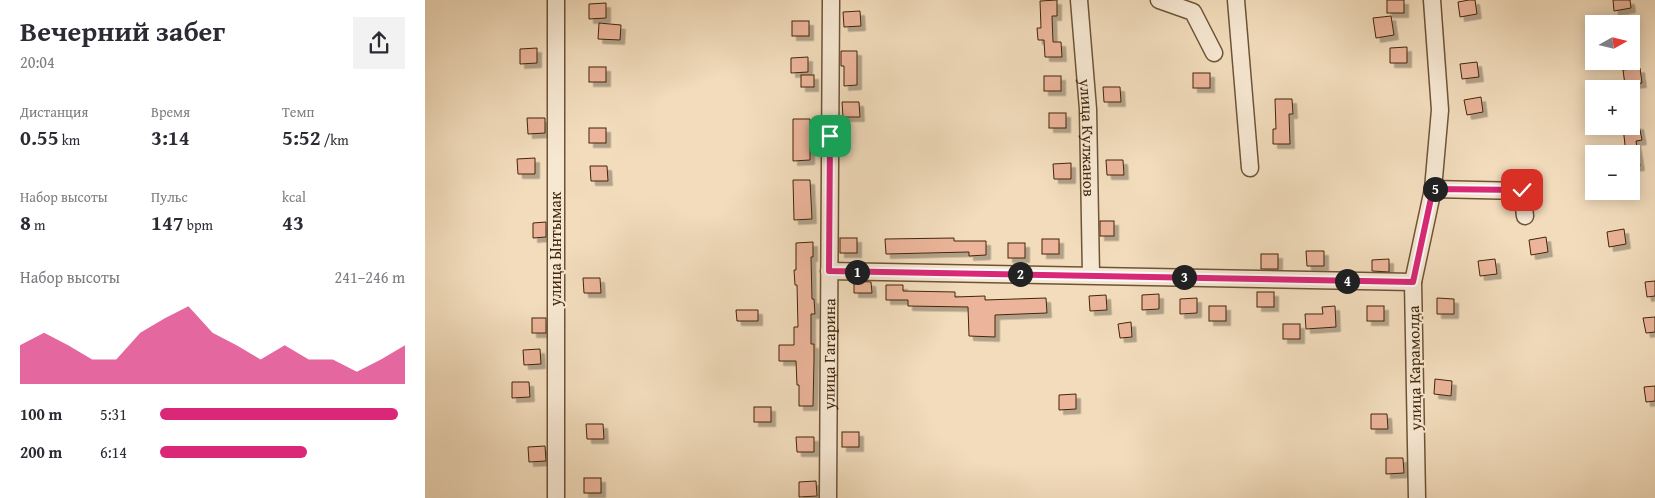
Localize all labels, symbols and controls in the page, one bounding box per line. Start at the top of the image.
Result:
text: Вечерний забег [20,10,225,51]
north arrow [1585,15,1640,70]
map controls [1585,15,1640,200]
button: share [353,17,405,69]
text: 20:04 [20,50,55,74]
street label: улица Кулжанов [1073,77,1102,197]
button: + [1585,80,1640,135]
text: Дистанция [20,102,88,122]
text: Время [151,102,190,122]
text: Темп [282,102,314,122]
pin [809,115,851,157]
text: 0.55 [20,122,59,153]
text: 3:14 [151,122,190,153]
text: 5:52 [282,122,321,153]
icon: arrive [816,122,844,150]
text: km [59,130,80,150]
text: /km [321,130,349,150]
button: − [1585,145,1640,200]
pin [1501,169,1543,211]
pin: 5 [1423,176,1447,202]
icon: check [1508,176,1536,204]
text: 5 [1432,179,1439,199]
text: Набор высоты [20,187,107,207]
text: Пульс [151,187,188,207]
text: kcal [282,187,306,207]
street label: улица Ынтымак [543,191,567,307]
text: 8 [20,207,31,238]
text: 147 [151,207,184,238]
text: 43 [282,207,304,238]
text: m [31,215,45,235]
text: bpm [184,215,213,235]
pin: 1 [845,260,869,284]
text: 1 [854,262,861,282]
pin: 2 [1007,262,1033,286]
text: 2 [1017,264,1024,284]
pin: 3 [1171,264,1197,290]
text: Набор высоты [20,265,120,289]
text: 241–246 m [335,265,405,289]
text: 3 [1181,267,1188,287]
pin: 4 [1335,268,1359,294]
text: 4 [1344,271,1351,291]
street label: улица Гагарина [817,298,841,411]
street label: улица Карамолда [1401,305,1427,432]
text: 100 m [20,402,62,426]
text: 5:31 [100,402,127,426]
text: 200 m [20,440,62,464]
text: 6:14 [100,440,127,464]

